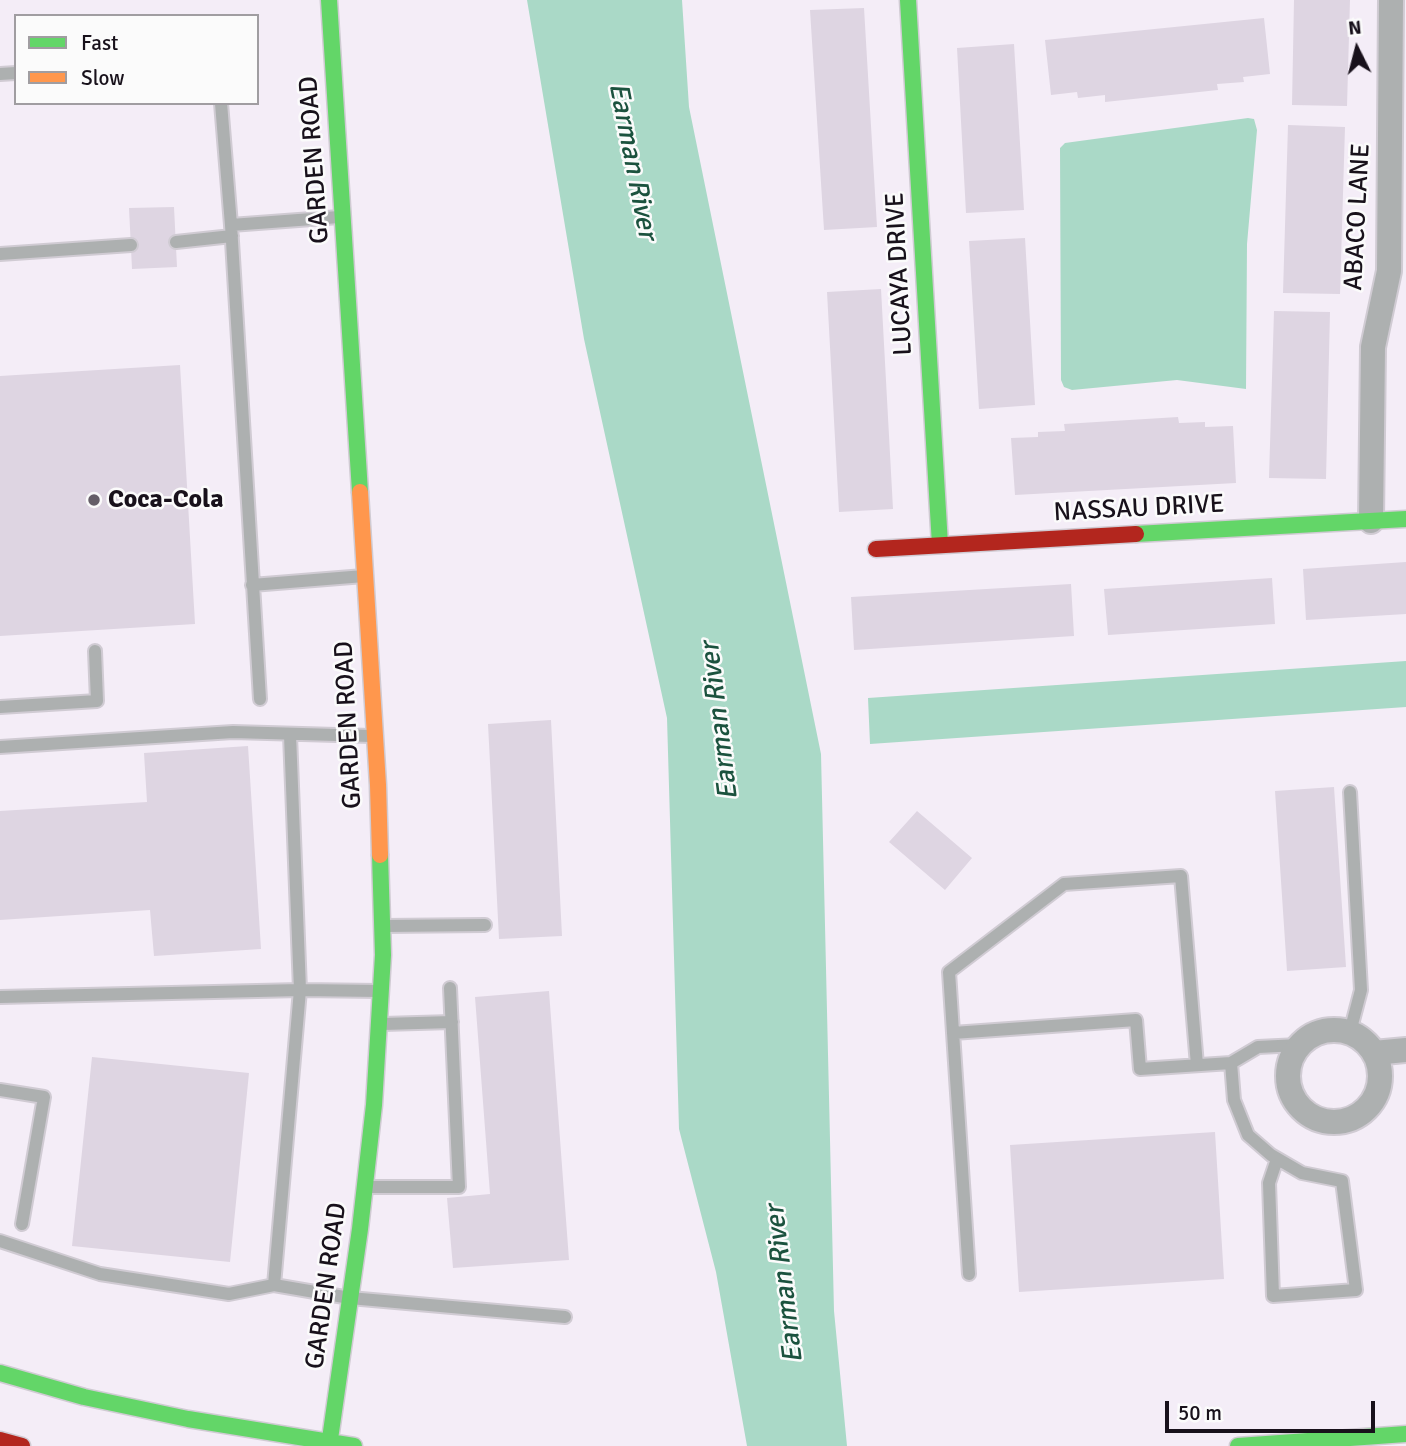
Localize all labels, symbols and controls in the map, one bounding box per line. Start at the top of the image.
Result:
legend [14,14,259,105]
north arrow [1322,14,1392,84]
text: N [1347,15,1363,41]
text: Fast [81,30,118,56]
text: Slow [81,65,125,91]
street label: GARDEN ROAD [294,75,336,245]
water label: Earman River [600,80,664,242]
street label: ABACO LANE [1339,143,1377,291]
street label: LUCAYA DRIVE [880,192,920,356]
place label: Coca-Cola [108,484,224,516]
street label: NASSAU DRIVE [1053,489,1225,529]
marker: Coca-Cola [86,492,102,508]
street label: GARDEN ROAD [329,640,369,810]
water label: Earman River [694,640,746,802]
street label: GARDEN ROAD [300,1201,354,1371]
water label: Earman River [759,1203,811,1365]
scale bar [1168,1386,1378,1430]
text: 50 m [1178,1400,1222,1426]

